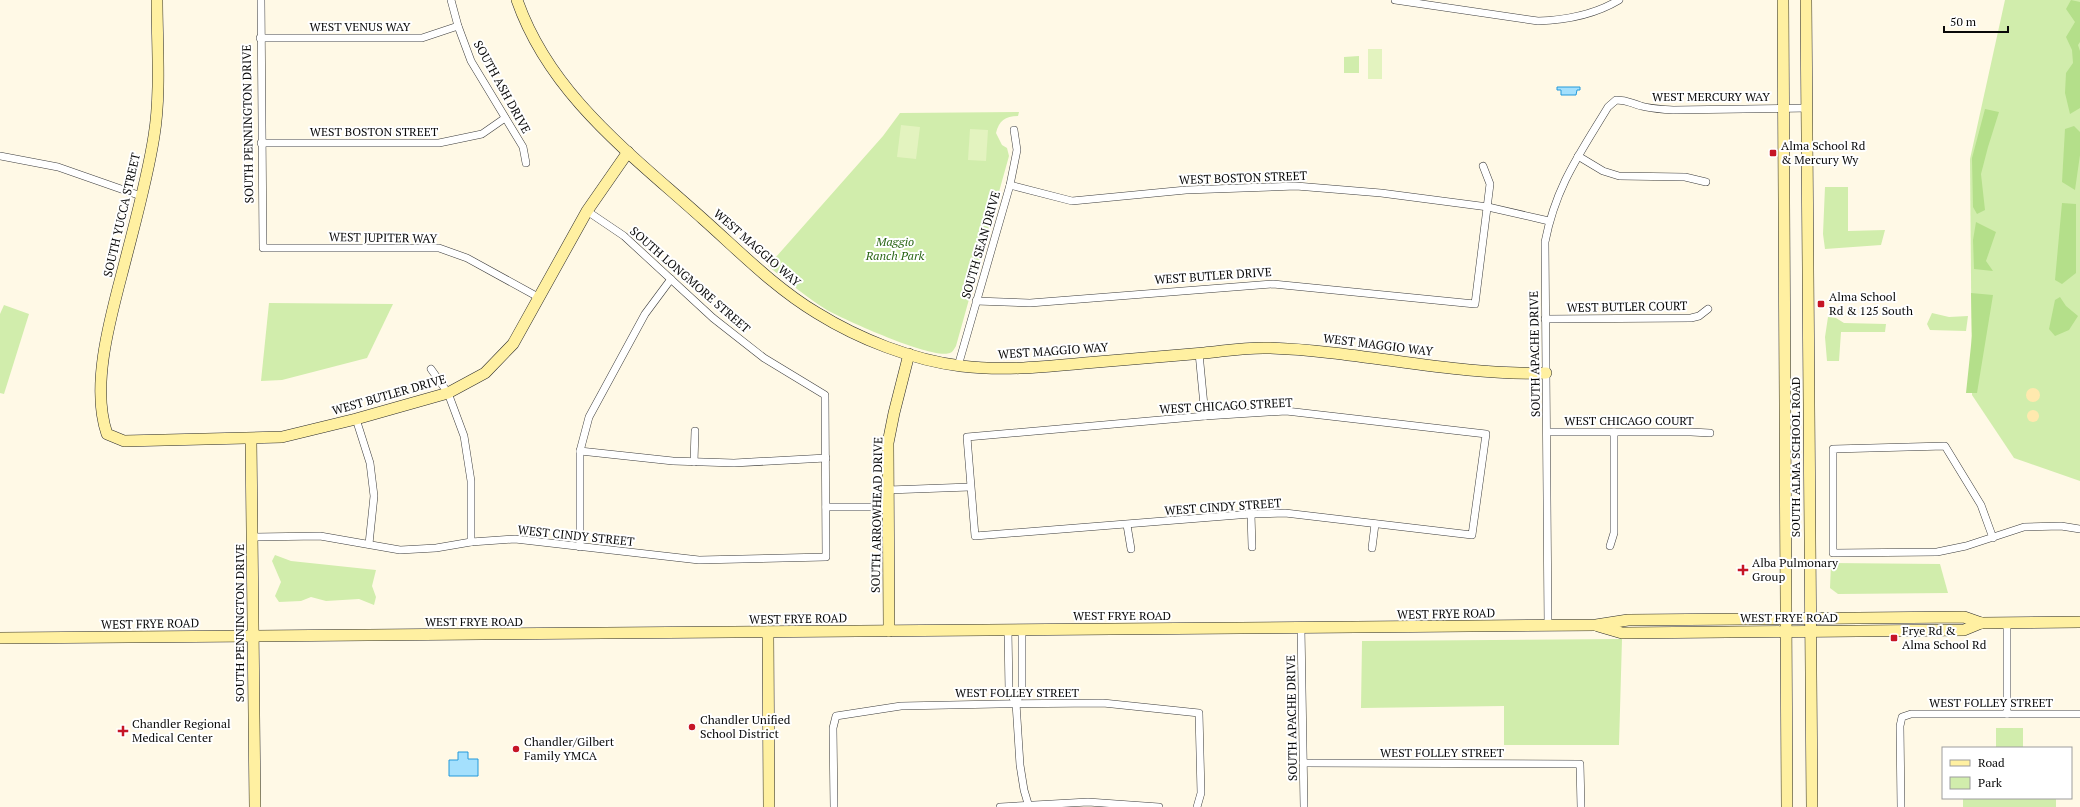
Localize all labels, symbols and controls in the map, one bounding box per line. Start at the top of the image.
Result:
scale bar [1944,8,2008,34]
text: 50 m [1950,14,1977,29]
street label: WEST VENUS WAY [310,19,411,34]
street label: SOUTH ASH DRIVE [471,38,534,136]
street label: SOUTH PENNINGTON DRIVE [239,45,256,203]
street label: WEST MERCURY WAY [1652,89,1770,104]
street label: WEST BOSTON STREET [310,124,439,139]
place label: Alma School Rd & Mercury Wy [1781,138,1866,167]
marker: Alma School Rd & Mercury Wy [1768,148,1778,158]
street label: SOUTH YUCCA STREET [100,151,143,278]
street label: WEST BOSTON STREET [1179,168,1308,187]
street label: SOUTH SEAN DRIVE [958,189,1003,300]
street label: WEST MAGGIO WAY [711,206,804,290]
street label: SOUTH LONGMORE STREET [627,223,754,336]
street label: WEST JUPITER WAY [329,229,438,246]
park label: Maggio Ranch Park [865,234,925,263]
street label: WEST BUTLER DRIVE [1154,264,1272,287]
place label: Alma School Rd & 125 South [1829,289,1913,318]
street label: SOUTH APACHE DRIVE [1526,291,1543,417]
street label: WEST BUTLER COURT [1566,298,1688,315]
marker: Alma School Rd & 125 South [1816,299,1826,309]
street label: WEST MAGGIO WAY [1322,330,1434,359]
street label: WEST MAGGIO WAY [997,339,1109,362]
street label: WEST BUTLER DRIVE [330,371,447,418]
street label: SOUTH ALMA SCHOOL ROAD [1788,377,1803,537]
street label: WEST CHICAGO STREET [1159,394,1294,416]
street label: WEST CHICAGO COURT [1564,413,1694,428]
street label: SOUTH ARROWHEAD DRIVE [868,437,885,593]
street label: WEST CINDY STREET [1164,495,1283,518]
street label: WEST CINDY STREET [517,522,636,549]
street label: SOUTH PENNINGTON DRIVE [232,544,247,702]
place label: Alba Pulmonary Group [1752,555,1839,584]
marker: Alba Pulmonary Group [1737,564,1749,576]
street label: WEST FRYE ROAD [1397,605,1495,622]
street label: WEST FRYE ROAD [1073,608,1171,623]
street label: WEST FRYE ROAD [749,610,847,627]
street label: WEST FRYE ROAD [1740,610,1838,625]
street label: WEST FRYE ROAD [425,614,523,629]
street label: WEST FRYE ROAD [101,615,199,632]
place label: Frye Rd & Alma School Rd [1902,623,1987,652]
marker: Frye Rd & Alma School Rd [1889,633,1899,643]
street label: SOUTH APACHE DRIVE [1283,655,1300,781]
street label: WEST FOLLEY STREET [955,685,1080,700]
street label: WEST FOLLEY STREET [1929,695,2054,710]
place label: Chandler Unified School District [700,712,791,741]
place label: Chandler Regional Medical Center [132,716,231,745]
marker: Chandler Unified School District [687,722,697,732]
marker: Chandler Regional Medical Center [117,725,129,737]
place label: Chandler/Gilbert Family YMCA [524,734,615,763]
marker: Chandler/Gilbert Family YMCA [511,744,521,754]
street label: WEST FOLLEY STREET [1380,745,1505,760]
legend [1942,747,2072,799]
text: Road [1978,755,2005,770]
text: Park [1978,775,2003,790]

